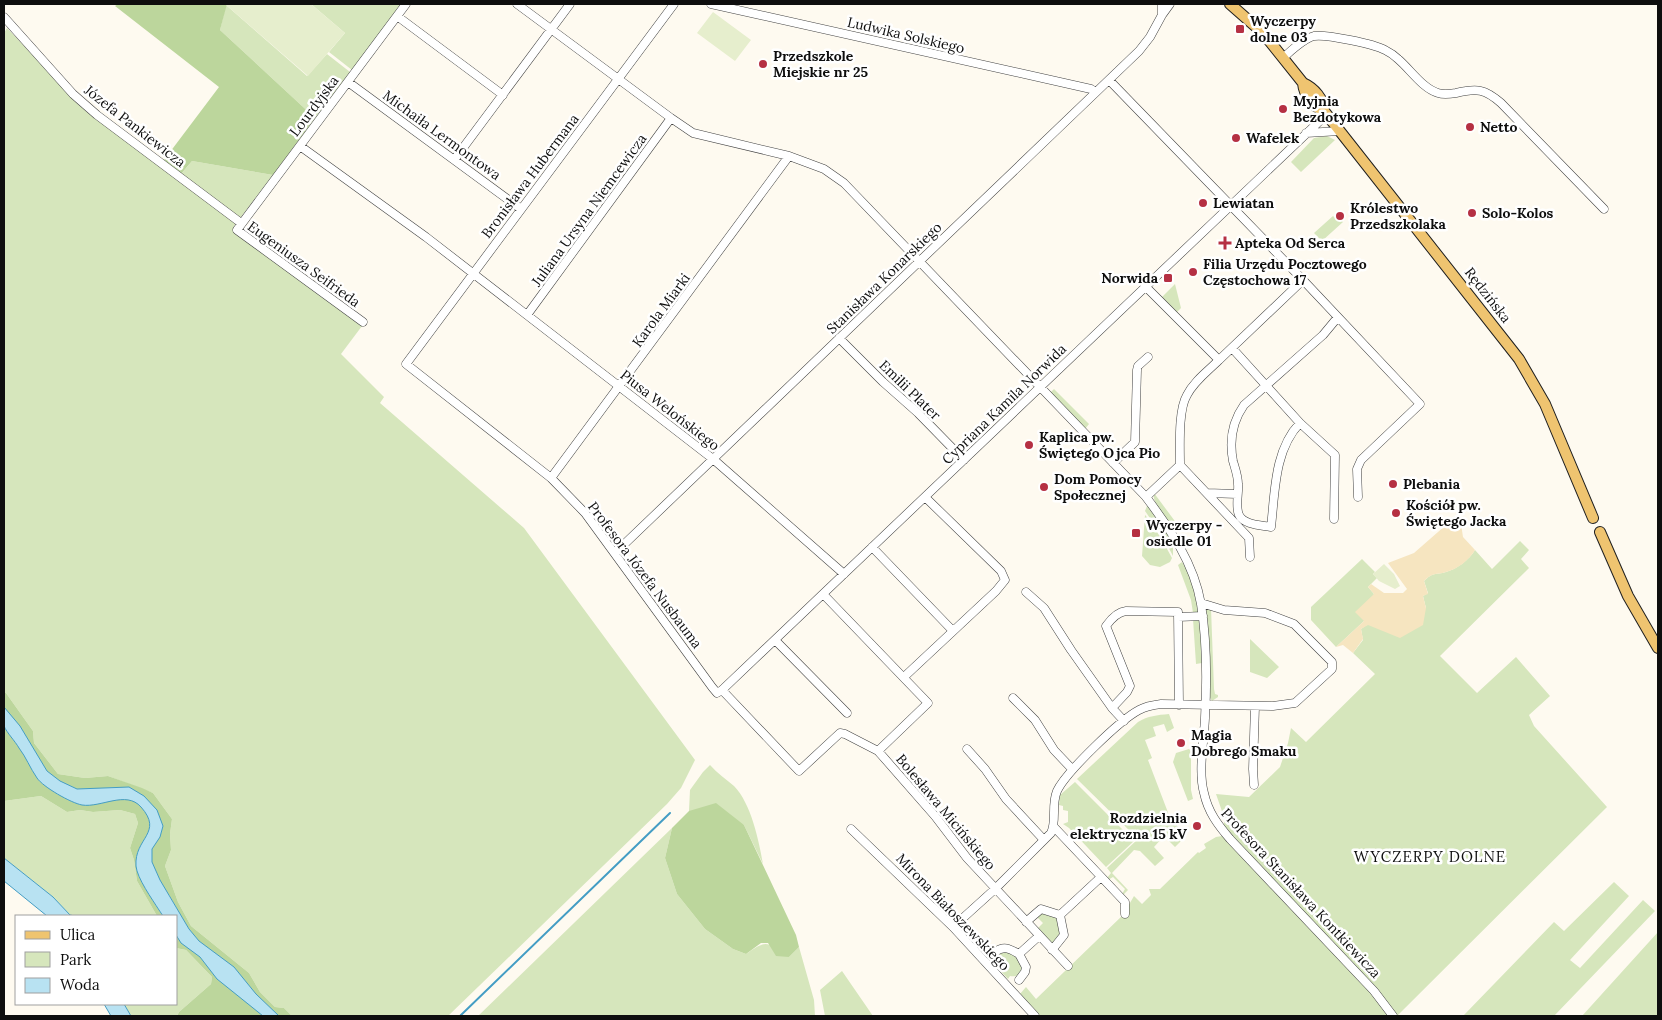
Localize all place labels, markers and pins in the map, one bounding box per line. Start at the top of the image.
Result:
place label: Wyczerpy dolne 03 [1250,12,1316,46]
marker: Wyczerpy dolne 03 [1234,23,1246,35]
place label: Przedszkole Miejskie nr 25 [773,47,869,81]
marker: Przedszkole Miejskie nr 25 [757,58,769,70]
place label: Myjnia Bezdotykowa [1293,92,1382,126]
marker: Myjnia Bezdotykowa [1277,103,1289,115]
place label: Netto [1480,118,1518,136]
marker: Netto [1464,121,1476,133]
place label: Wafelek [1246,129,1300,147]
marker: Wafelek [1230,132,1242,144]
place label: Lewiatan [1213,194,1274,212]
marker: Lewiatan [1197,197,1209,209]
place label: Królestwo Przedszkolaka [1350,199,1446,233]
place label: Solo-Kolos [1482,204,1554,222]
marker: Solo-Kolos [1466,207,1478,219]
marker: Królestwo Przedszkolaka [1334,210,1346,222]
place label: Apteka Od Serca [1235,234,1346,252]
marker: Apteka Od Serca [1219,237,1231,249]
place label: Filia Urzędu Pocztowego Częstochowa 17 [1203,255,1367,289]
marker: Filia Urzędu Pocztowego Częstochowa 17 [1187,266,1199,278]
place label: Norwida [1101,269,1159,287]
marker: Norwida [1162,272,1174,284]
place label: Kaplica pw. Świętego Ojca Pio [1039,428,1160,462]
marker: Kaplica pw. Świętego Ojca Pio [1023,439,1035,451]
place label: Dom Pomocy Społecznej [1054,470,1142,504]
place label: Plebania [1403,475,1461,493]
marker: Plebania [1387,478,1399,490]
marker: Dom Pomocy Społecznej [1038,481,1050,493]
place label: Kościół pw. Świętego Jacka [1406,496,1507,530]
marker: Kościół pw. Świętego Jacka [1390,507,1402,519]
place label: Wyczerpy - osiedle 01 [1146,516,1222,550]
marker: Wyczerpy - osiedle 01 [1130,527,1142,539]
place label: Magia Dobrego Smaku [1191,726,1297,760]
marker: Magia Dobrego Smaku [1175,737,1187,749]
place label: Rozdzielnia elektryczna 15 kV [1070,809,1188,843]
marker: Rozdzielnia elektryczna 15 kV [1191,820,1203,832]

